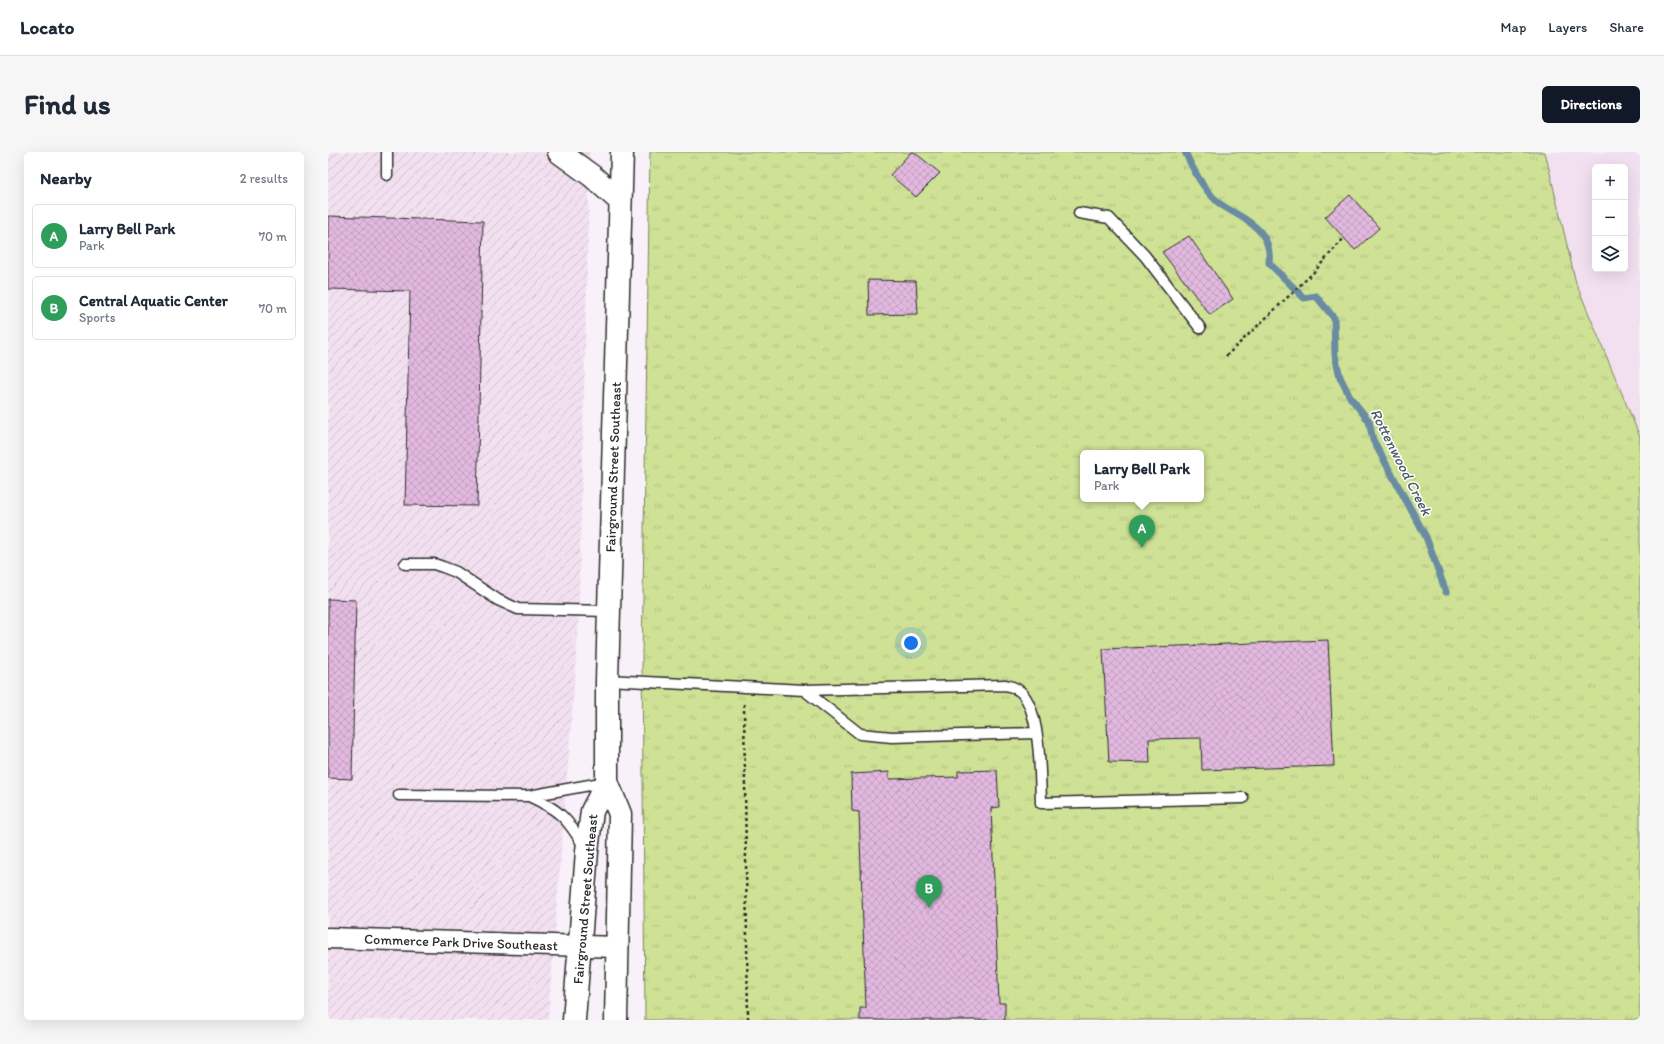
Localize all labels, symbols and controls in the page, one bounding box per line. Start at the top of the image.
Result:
text: Locato [20,16,74,39]
text: Map [1501,19,1526,36]
text: Layers [1548,19,1587,36]
text: Share [1609,19,1644,36]
button: Directions [1542,86,1640,123]
text: Find us [24,87,111,121]
map controls [1592,164,1628,272]
button: + [1592,164,1628,200]
text: Nearby [40,168,92,188]
text: 2 results [240,171,288,186]
button: − [1592,200,1628,236]
text: Larry Bell Park [79,220,175,238]
text: A [50,229,58,244]
text: 70 m [259,229,287,244]
button: layers [1592,236,1628,272]
text: Park [79,238,105,253]
text: Central Aquatic Center [79,292,228,310]
text: B [50,301,58,316]
text: 70 m [259,301,287,316]
text: Sports [79,310,115,325]
street label: Fairground Street Southeast [602,381,625,553]
water label: Rottenwood Creek [1366,406,1436,520]
popup [1080,450,1204,502]
text: Larry Bell Park [1094,460,1190,478]
text: Park [1094,478,1119,493]
pin: A [1129,515,1155,548]
your location [901,633,921,653]
street label: Fairground Street Southeast [570,813,601,985]
pin: B [916,875,942,908]
street label: Commerce Park Drive Southeast [364,931,558,954]

